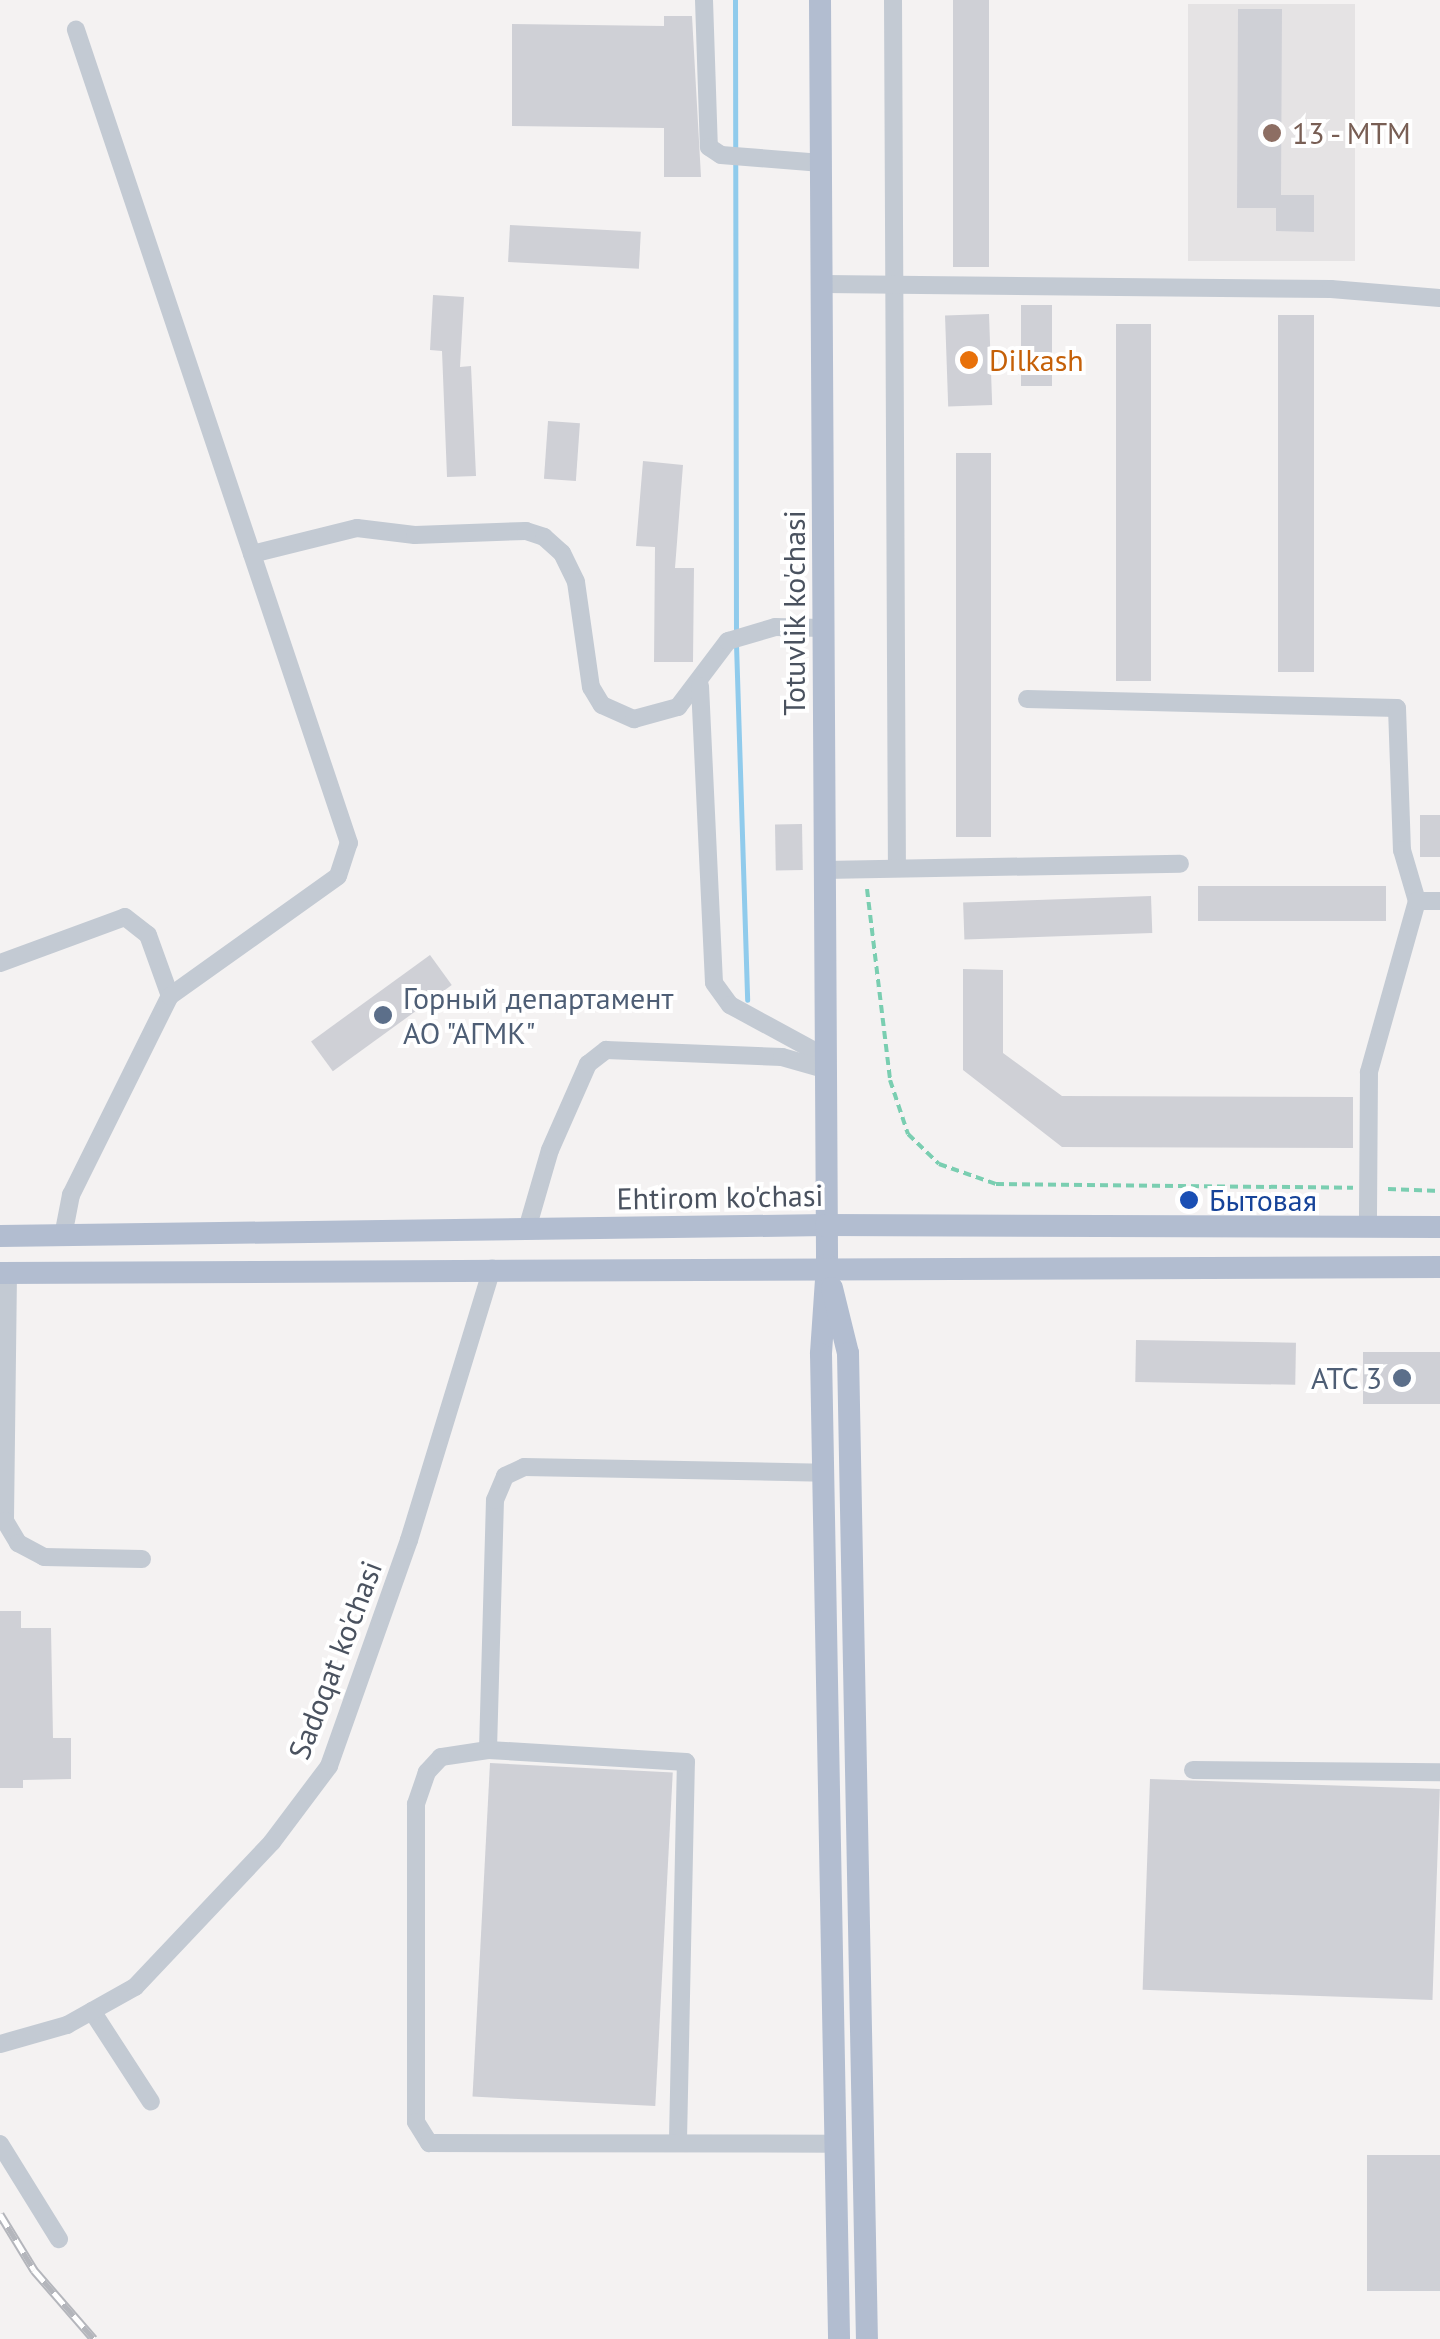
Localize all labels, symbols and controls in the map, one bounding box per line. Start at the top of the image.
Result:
place label: 13 - MTM [1292,115,1416,151]
marker: 13 - MTM [1261,122,1283,144]
place label: Dilkash [989,342,1084,378]
marker: Dilkash [958,349,980,371]
street label: Totuvlik ko'chasi [776,510,812,716]
place label: Горный департамент АО "АГМК" [403,980,673,1050]
marker: Горный департамент АО "АГМК" [372,1004,394,1026]
street label: Ehtirom ko'chasi [616,1177,824,1217]
place label: Бытовая [1209,1182,1317,1218]
marker: Бытовая [1178,1189,1200,1211]
place label: АТС 3 [1310,1360,1382,1396]
marker: АТС 3 [1391,1367,1413,1389]
street label: Sadoqat ko'chasi [281,1556,389,1764]

